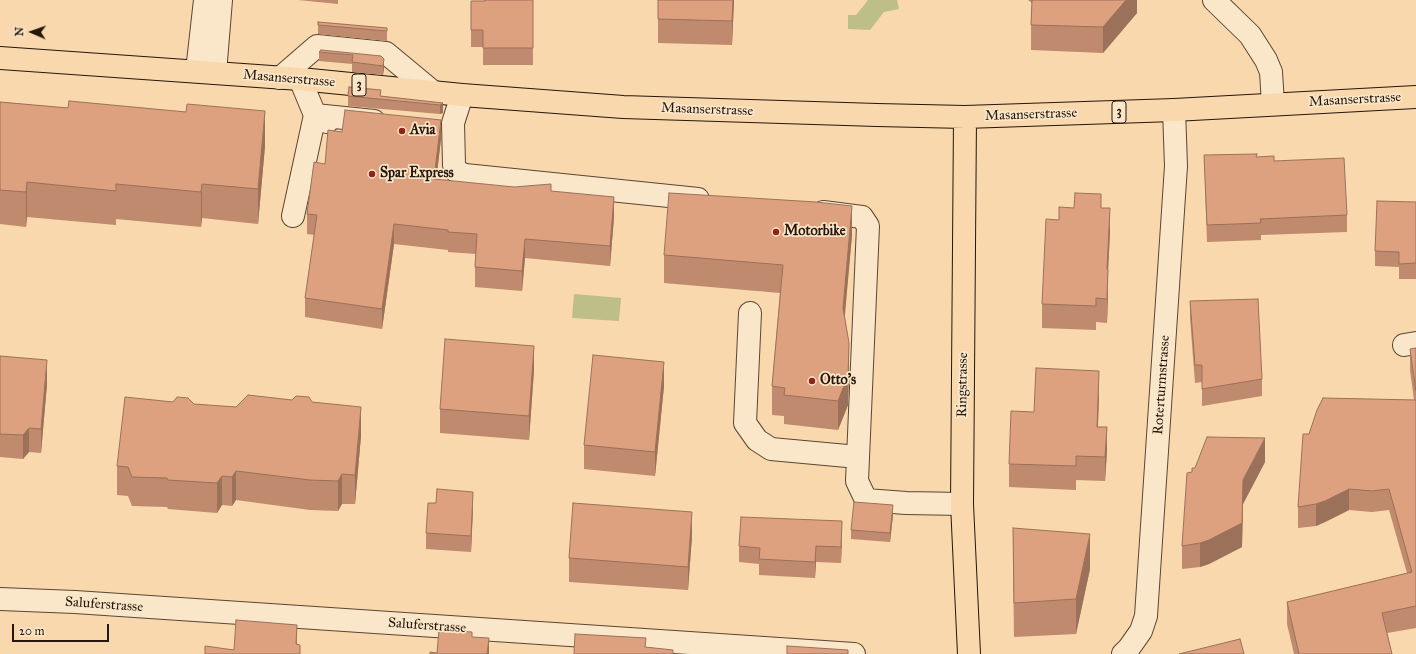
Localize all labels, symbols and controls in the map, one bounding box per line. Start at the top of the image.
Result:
north arrow [12,12,52,52]
text: N [13,27,26,36]
street label: Masanserstrasse [242,67,336,91]
road number: 3 [352,74,366,96]
street label: Masanserstrasse [1308,89,1402,111]
street label: Masanserstrasse [661,100,753,120]
road number: 3 [1112,101,1126,123]
street label: Masanserstrasse [985,105,1077,125]
place label: Avia [410,123,435,139]
marker: Avia [397,126,407,136]
place label: Spar Express [380,166,454,182]
marker: Spar Express [367,169,377,179]
place label: Motorbike [784,224,846,240]
marker: Motorbike [771,227,781,237]
street label: Roterturmstrasse [1150,335,1174,435]
street label: Ringstrasse [954,352,972,418]
place label: Otto's [820,373,856,389]
marker: Otto's [807,376,817,386]
street label: Saluferstrasse [64,594,144,616]
street label: Saluferstrasse [387,615,467,637]
scale bar [14,616,111,642]
text: 20 m [19,624,45,638]

